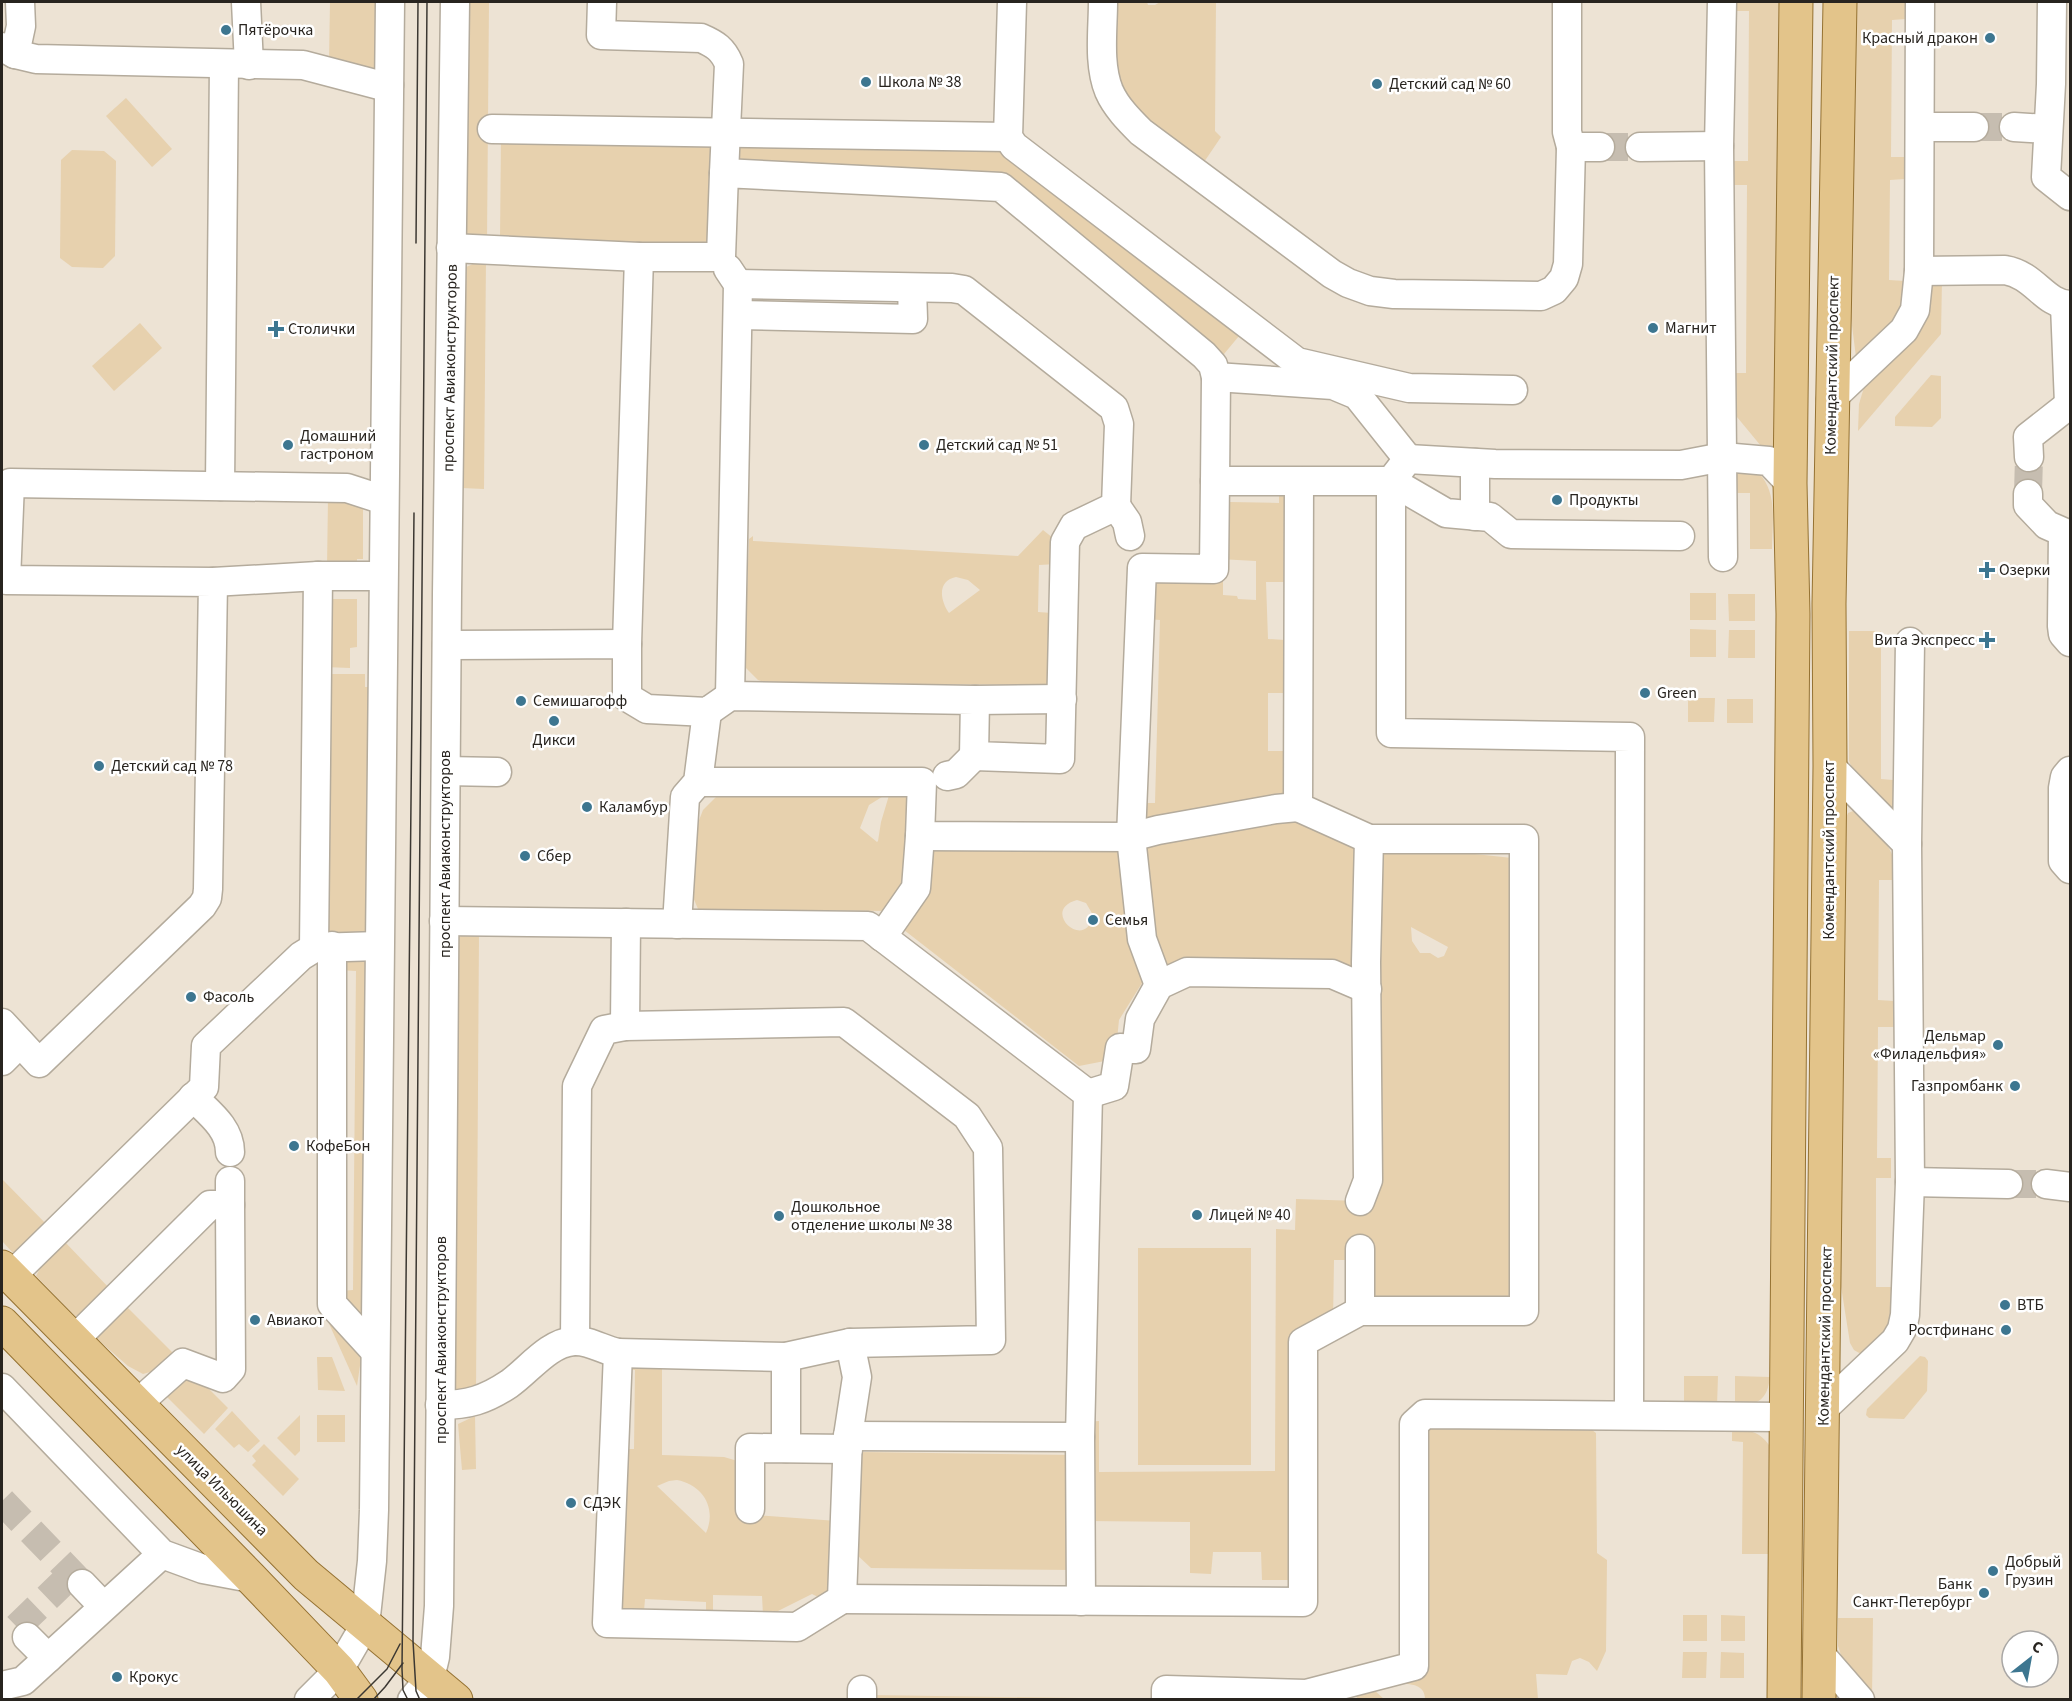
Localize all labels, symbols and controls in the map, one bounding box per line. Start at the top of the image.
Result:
place label: Пятёрочка [238,19,313,41]
marker: Пятёрочка [219,23,233,37]
place label: Красный дракон [1862,27,1978,49]
marker: Красный дракон [1983,31,1997,45]
place label: Школа № 38 [878,71,962,93]
place label: Детский сад № 60 [1389,73,1511,95]
marker: Школа № 38 [859,75,873,89]
marker: Детский сад № 60 [1370,77,1384,91]
street label: проспект Авиаконструкторов [437,264,463,472]
street label: Комендантский проспект [1819,275,1845,455]
place label: Магнит [1665,317,1717,339]
place label: Столички [288,318,355,340]
marker: Магнит [1646,321,1660,335]
marker: Столички [269,322,283,336]
place label: Домашний гастроном [300,425,376,465]
place label: Детский сад № 51 [936,434,1058,456]
marker: Домашний гастроном [281,438,295,452]
marker: Детский сад № 51 [917,438,931,452]
place label: Продукты [1569,489,1639,511]
marker: Продукты [1550,493,1564,507]
place label: Озерки [1999,559,2050,581]
marker: Озерки [1980,563,1994,577]
place label: Вита Экспресс [1874,629,1975,651]
marker: Вита Экспресс [1980,633,1994,647]
place label: Green [1657,682,1697,704]
marker: Green [1638,686,1652,700]
place label: Семишагофф [533,690,627,712]
marker: Семишагофф [514,694,528,708]
marker: Дикси [547,714,561,728]
place label: Дикси [532,729,576,751]
street label: проспект Авиаконструкторов [434,750,456,958]
place label: Детский сад № 78 [111,755,233,777]
marker: Детский сад № 78 [92,759,106,773]
street label: Комендантский проспект [1818,760,1840,940]
place label: Каламбур [599,796,668,818]
marker: Каламбур [580,800,594,814]
place label: Сбер [537,845,571,867]
marker: Сбер [518,849,532,863]
place label: Семья [1105,909,1148,931]
marker: Семья [1086,913,1100,927]
place label: Фасоль [203,986,255,1008]
marker: Фасоль [184,990,198,1004]
place label: Дельмар «Филадельфия» [1873,1025,1986,1065]
marker: Дельмар «Филадельфия» [1991,1038,2005,1052]
place label: Газпромбанк [1911,1075,2003,1097]
marker: Газпромбанк [2008,1079,2022,1093]
place label: КофеБон [306,1135,370,1157]
marker: КофеБон [287,1139,301,1153]
place label: Дошкольное отделение школы № 38 [791,1196,953,1236]
place label: Лицей № 40 [1209,1204,1291,1226]
marker: Лицей № 40 [1190,1208,1204,1222]
marker: Дошкольное отделение школы № 38 [772,1209,786,1223]
street label: проспект Авиаконструкторов [430,1236,452,1444]
street label: Комендантский проспект [1812,1246,1838,1426]
place label: ВТБ [2017,1294,2044,1316]
marker: ВТБ [1998,1298,2012,1312]
place label: Авиакот [267,1309,324,1331]
marker: Авиакот [248,1313,262,1327]
place label: Ростфинанс [1908,1319,1994,1341]
marker: Ростфинанс [1999,1323,2013,1337]
street label: улица Ильюшина [171,1439,273,1541]
place label: СДЭК [583,1492,621,1514]
marker: СДЭК [564,1496,578,1510]
place label: Добрый Грузин [2005,1551,2061,1591]
marker: Добрый Грузин [1986,1564,2000,1578]
place label: Банк Санкт-Петербург [1853,1573,1972,1613]
marker: Банк Санкт-Петербург [1977,1586,1991,1600]
north arrow [2000,1629,2060,1689]
text: С [2028,1635,2047,1659]
place label: Крокус [129,1666,178,1688]
marker: Крокус [110,1670,124,1684]

